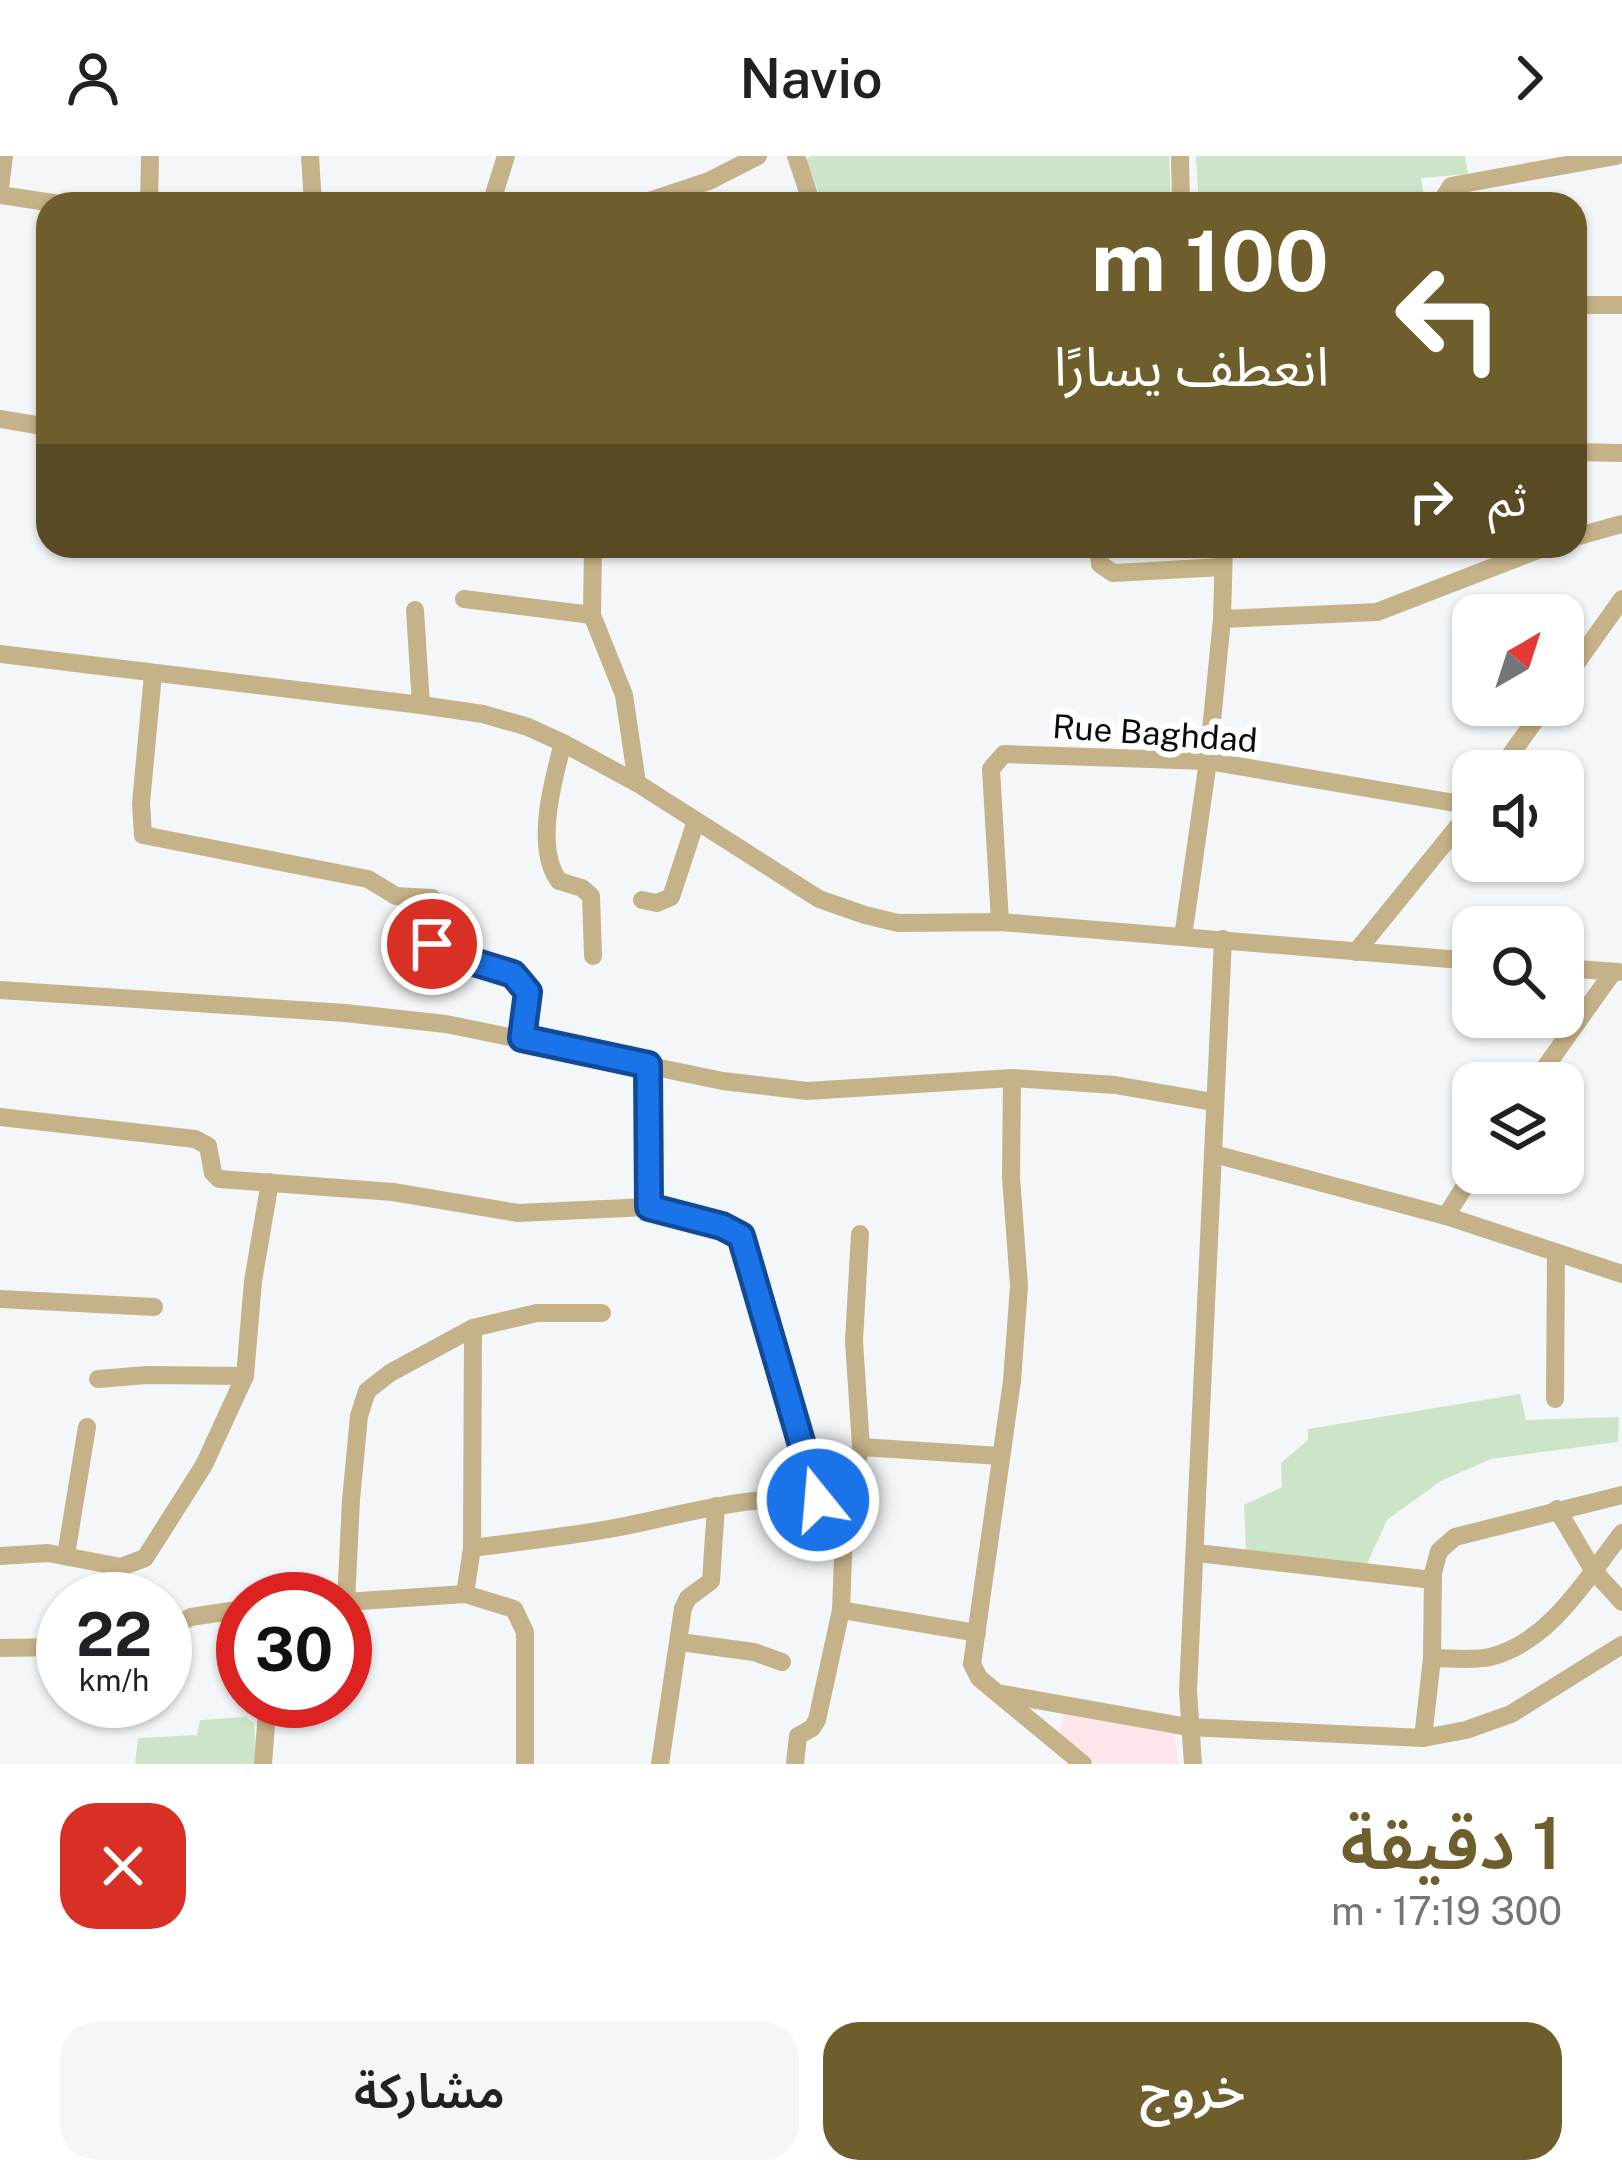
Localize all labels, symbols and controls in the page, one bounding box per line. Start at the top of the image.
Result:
icon: person [60,45,126,111]
icon: forward [1496,45,1562,111]
text: Navio [739,47,883,110]
text: 100 m [1091,211,1329,310]
icon: left [1371,240,1527,396]
text: انعطف يسارًا [1054,335,1329,398]
icon: right [1398,468,1464,534]
text: ثم [1488,473,1527,526]
north arrow [1452,594,1584,726]
map controls [1452,594,1584,1194]
street label: Rue Baghdad [1051,707,1259,759]
button: sound [1452,750,1584,882]
pin [381,893,483,995]
button: search [1452,906,1584,1038]
icon: arrive [399,911,465,977]
button: layers [1452,1062,1584,1194]
position arrow [755,1437,881,1563]
speed limit sign: 30 [216,1572,372,1728]
text: 22 [76,1599,152,1670]
text: km/h [79,1662,149,1698]
text: 1 دقيقة [1340,1801,1562,1885]
button: close [60,1803,186,1929]
text: 300 m · 17:19 [1331,1888,1562,1934]
button: مشاركة [60,2022,799,2160]
button: خروج [823,2022,1562,2160]

